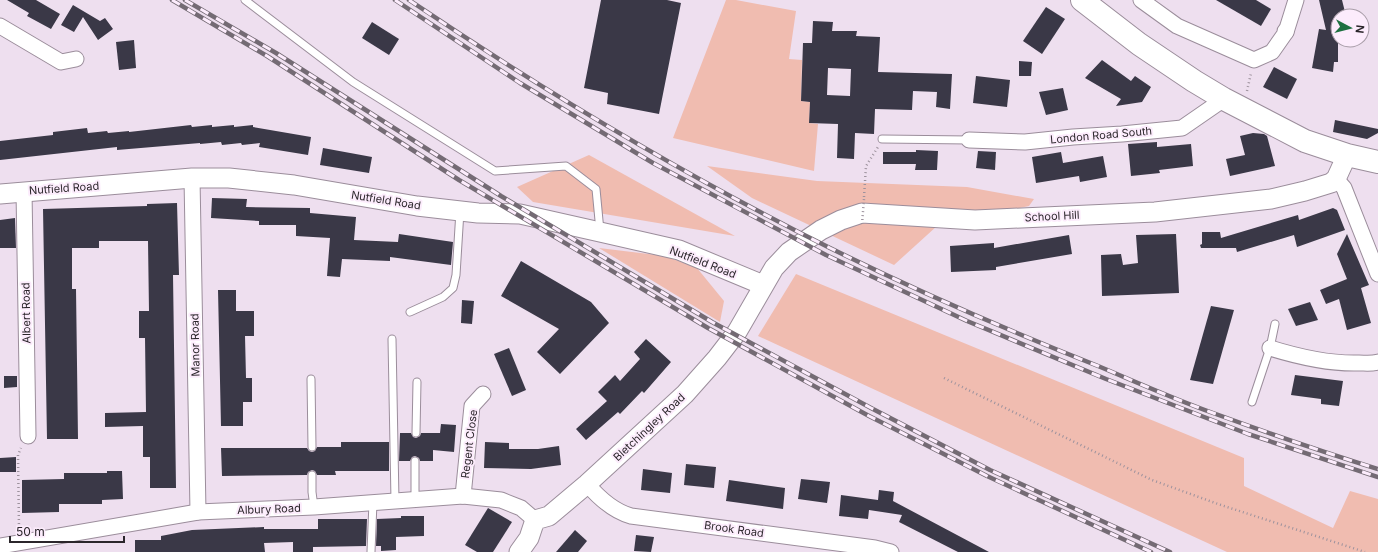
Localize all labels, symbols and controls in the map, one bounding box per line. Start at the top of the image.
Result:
north arrow [1330,8,1370,48]
text: N [1352,24,1367,34]
street label: London Road South [1050,124,1152,146]
street label: Nutfield Road [28,179,100,197]
street label: Nutfield Road [350,188,422,212]
street label: School Hill [1024,208,1080,224]
street label: Nutfield Road [668,243,738,281]
street label: Albert Road [18,282,34,344]
street label: Manor Road [187,313,203,377]
street label: Bletchingley Road [610,390,688,464]
street label: Regent Close [458,409,480,479]
street label: Albury Road [237,501,301,517]
scale bar [10,518,124,544]
street label: Brook Road [703,518,765,540]
text: 50 m [16,524,45,539]

